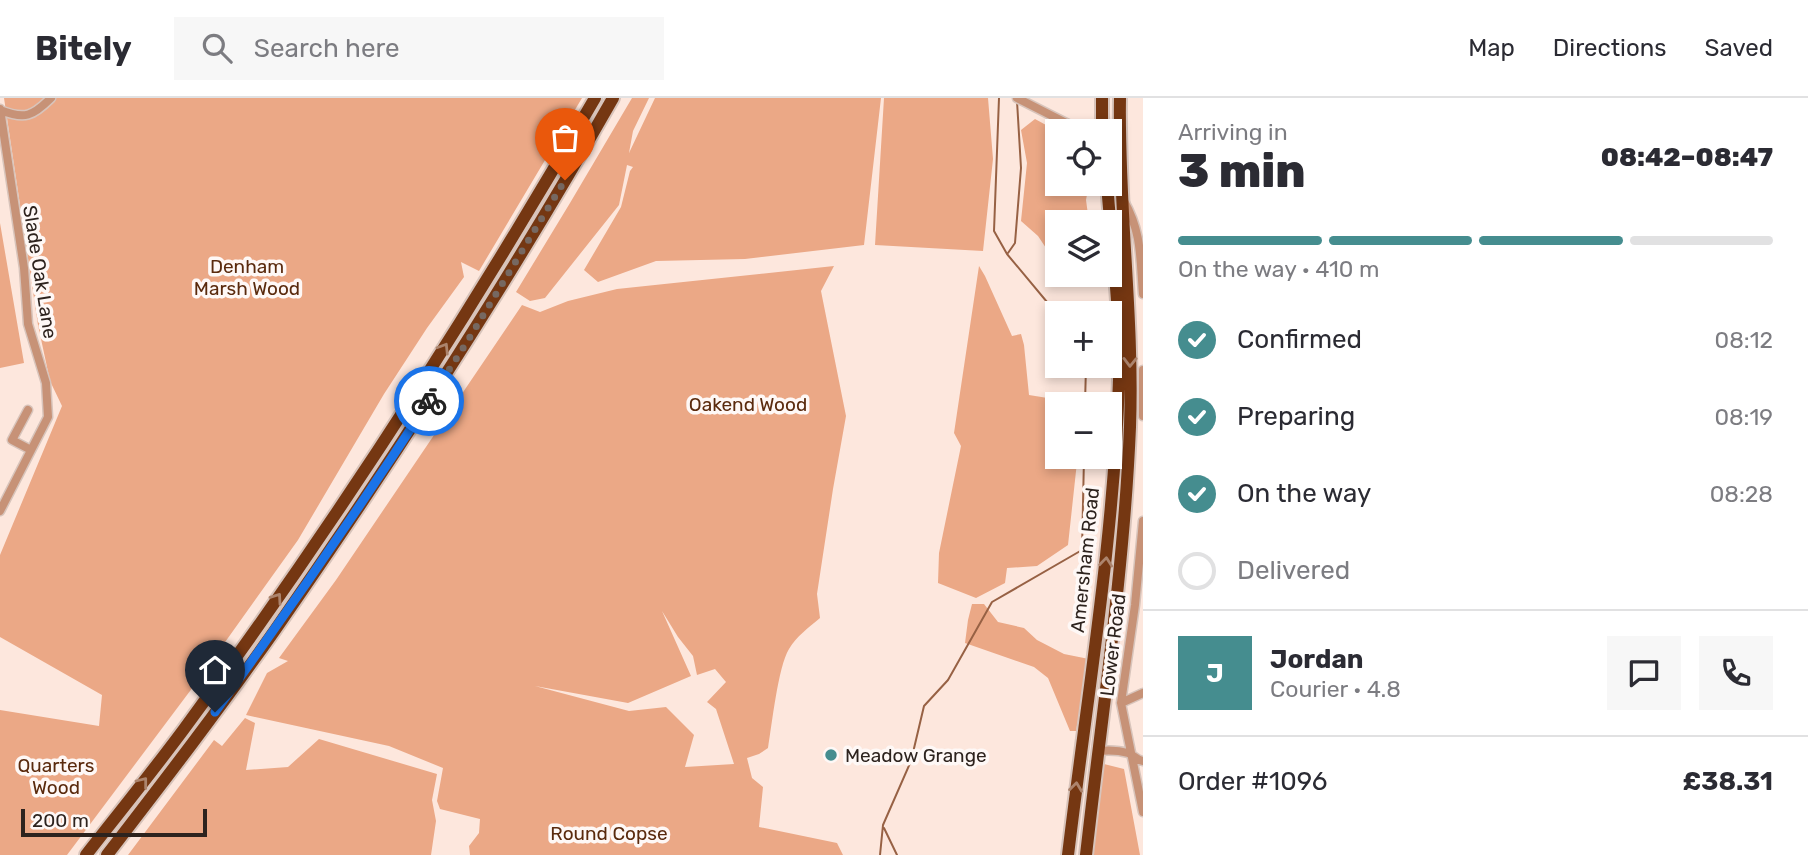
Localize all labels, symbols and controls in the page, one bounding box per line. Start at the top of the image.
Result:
search box [174,17,664,80]
text: Bitely [35,29,132,68]
icon: search [198,29,236,67]
text: Search here [254,33,400,64]
text: Map [1468,34,1515,62]
text: Directions [1553,34,1666,62]
text: Saved [1704,34,1773,62]
pin [535,108,595,180]
text: Arriving in [1178,118,1288,146]
icon: bag [546,119,584,157]
map controls [1045,119,1122,469]
button: locate [1045,119,1122,196]
text: 08:42–08:47 [1601,142,1773,173]
text: 3 min [1178,144,1306,199]
street label: Slade Oak Lane [18,204,62,340]
button: layers [1045,210,1122,287]
park label: Denham Marsh Wood [194,255,300,300]
text: On the way · 410 m [1178,255,1379,283]
button: + [1045,301,1122,378]
icon: check [1178,321,1216,359]
text: Confirmed [1237,324,1362,355]
text: 08:12 [1715,326,1773,354]
one-way arrow [436,342,449,355]
one-way arrow [1122,357,1138,368]
courier [394,366,464,436]
icon: bike [410,382,448,420]
button: − [1045,392,1122,469]
park label: Oakend Wood [689,393,807,416]
icon: check [1178,398,1216,436]
text: Preparing [1237,401,1355,432]
text: 08:19 [1714,403,1773,431]
icon: check [1178,475,1216,513]
text: On the way [1237,478,1371,509]
text: 08:28 [1710,480,1773,508]
street label: Amersham Road [1066,486,1104,634]
text: Delivered [1237,555,1350,586]
one-way arrow [1098,556,1113,567]
street label: Lower Road [1095,592,1131,698]
one-way arrow [269,593,281,606]
button: chat [1607,636,1681,710]
button: phone [1699,636,1773,710]
pin [185,640,245,712]
text: Jordan [1270,644,1363,675]
icon: home [196,651,234,689]
text: J [1206,658,1224,689]
text: Courier · 4.8 [1270,675,1401,703]
place label: Meadow Grange [845,744,987,767]
marker: Meadow Grange [823,747,839,763]
park label: Quarters Wood [18,754,95,799]
text: Order #1096 [1178,766,1328,797]
text: £38.31 [1683,766,1773,797]
one-way arrow [135,777,148,789]
one-way arrow [1069,781,1084,793]
scale bar [21,806,206,838]
text: 200 m [32,809,89,832]
park label: Round Copse [550,822,668,845]

